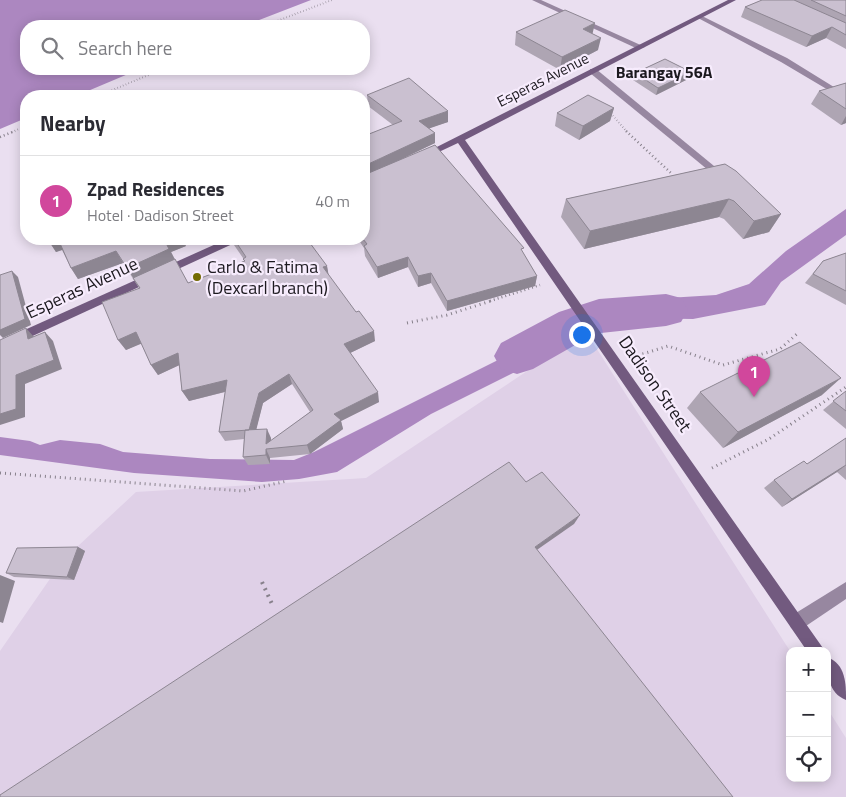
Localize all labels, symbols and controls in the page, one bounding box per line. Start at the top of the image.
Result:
search box [20,20,370,75]
text: Search here [78,33,172,62]
icon: search [38,34,66,62]
street label: Esperas Avenue [493,46,593,113]
district label: Barangay 56A [616,60,713,84]
text: Nearby [40,107,105,139]
text: Zpad Residences [87,174,225,203]
text: 1 [52,189,60,213]
text: 40 m [315,189,350,213]
text: Hotel · Dadison Street [87,203,234,227]
street label: Esperas Avenue [21,250,142,325]
place label: Carlo & Fatima (Dexcarl branch) [207,253,328,301]
marker: Carlo & Fatima (Dexcarl branch) [191,271,203,283]
your location [569,322,595,348]
street label: Dadison Street [612,330,699,438]
pin: 1 [738,356,770,397]
map controls [786,647,831,782]
button: + [786,647,831,692]
button: − [786,692,831,737]
button: locate [786,737,831,782]

